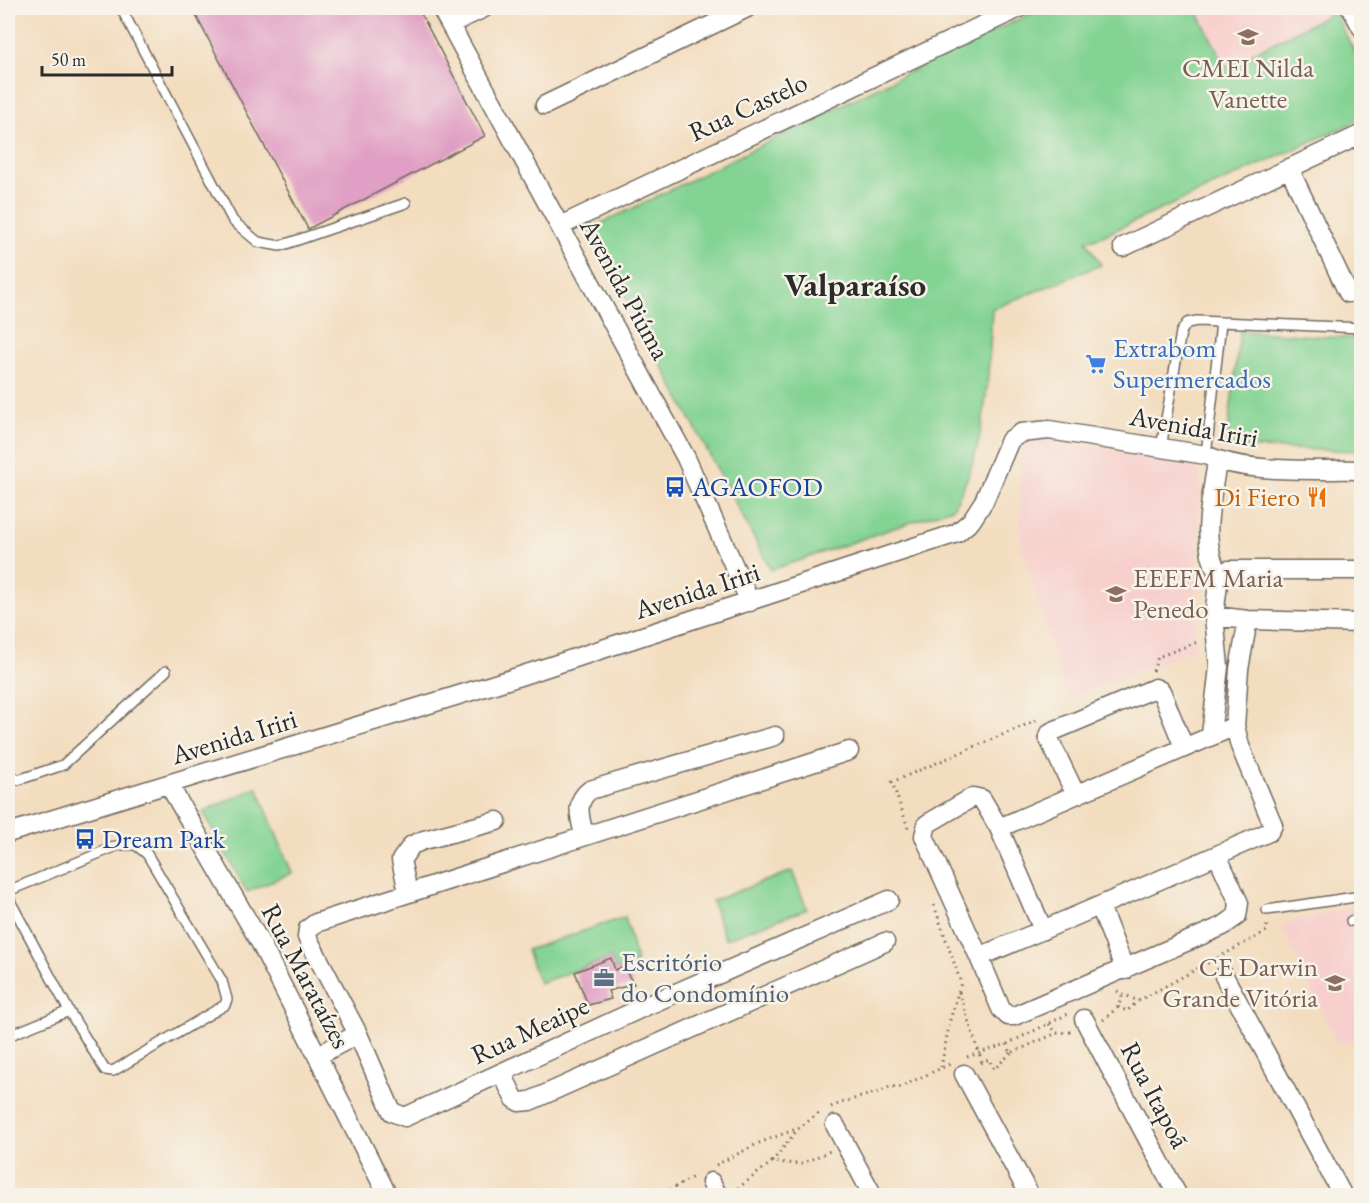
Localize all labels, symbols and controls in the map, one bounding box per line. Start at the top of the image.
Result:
school or university icon: CMEI Nilda Vanette [1236,25,1260,49]
scale bar [42,39,172,77]
text: 50 m [51,48,86,71]
place label: CMEI Nilda Vanette [1182,50,1314,116]
street label: Rua Castelo [683,64,813,149]
street label: Avenida Piúma [572,211,679,366]
district label: Valparaíso [784,263,926,306]
place label: Extrabom Supermercados [1113,330,1271,396]
supermarket icon: Extrabom Supermercados [1084,352,1108,376]
street label: Avenida Iriri [1126,398,1261,455]
place label: AGAOFOD [691,469,823,504]
bus stop icon: AGAOFOD [663,475,687,499]
place label: Di Fiero [1214,479,1300,514]
restaurant icon: Di Fiero [1305,485,1329,509]
street label: Avenida Iriri [629,554,764,628]
place label: EEEFM Maria Penedo [1133,560,1283,626]
school or university icon: EEEFM Maria Penedo [1104,582,1128,606]
street label: Avenida Iriri [166,701,301,773]
place label: Dream Park [102,821,225,856]
bus stop icon: Dream Park [73,827,97,851]
street label: Rua Marataízes [254,897,359,1054]
place label: Escritório do Condomínio [621,944,789,1010]
place label: CE Darwin Grande Vitória [1162,949,1318,1015]
office icon: Escritório do Condomínio [592,966,616,990]
school or university icon: CE Darwin Grande Vitória [1323,971,1347,995]
street label: Rua Meaipe [465,987,594,1072]
street label: Rua Itapoã [1113,1035,1198,1154]

